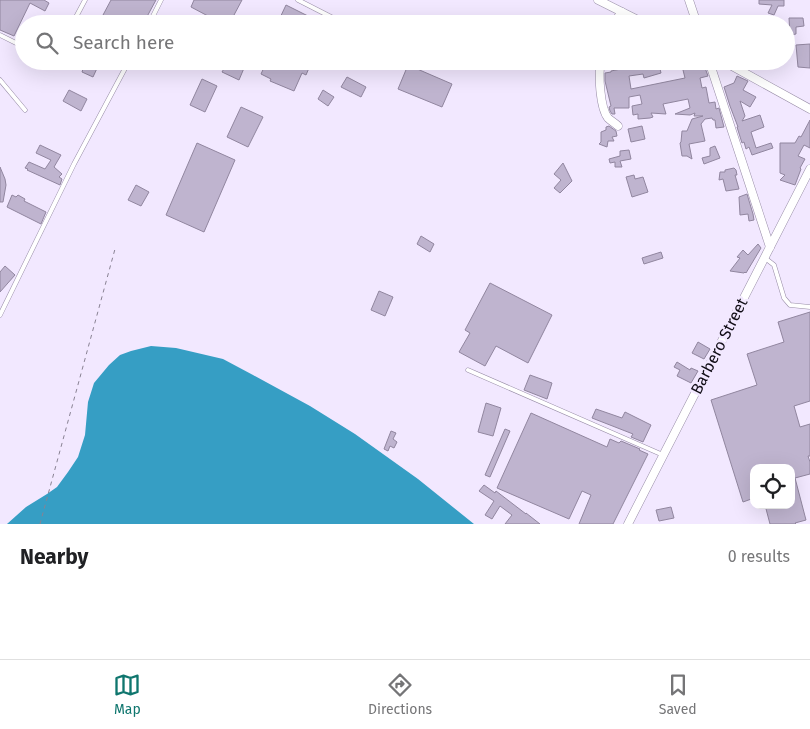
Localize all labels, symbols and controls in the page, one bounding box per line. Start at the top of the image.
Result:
search box [15,15,795,70]
icon: search [33,29,61,57]
text: Search here [73,31,174,54]
street label: Barbero Street [687,294,752,397]
map controls [750,464,795,509]
button: locate [750,464,795,509]
text: Nearby [20,544,88,570]
text: 0 results [728,547,790,566]
tab: Map [113,671,141,718]
tab: Directions [368,671,432,718]
tab: Saved [659,671,697,718]

